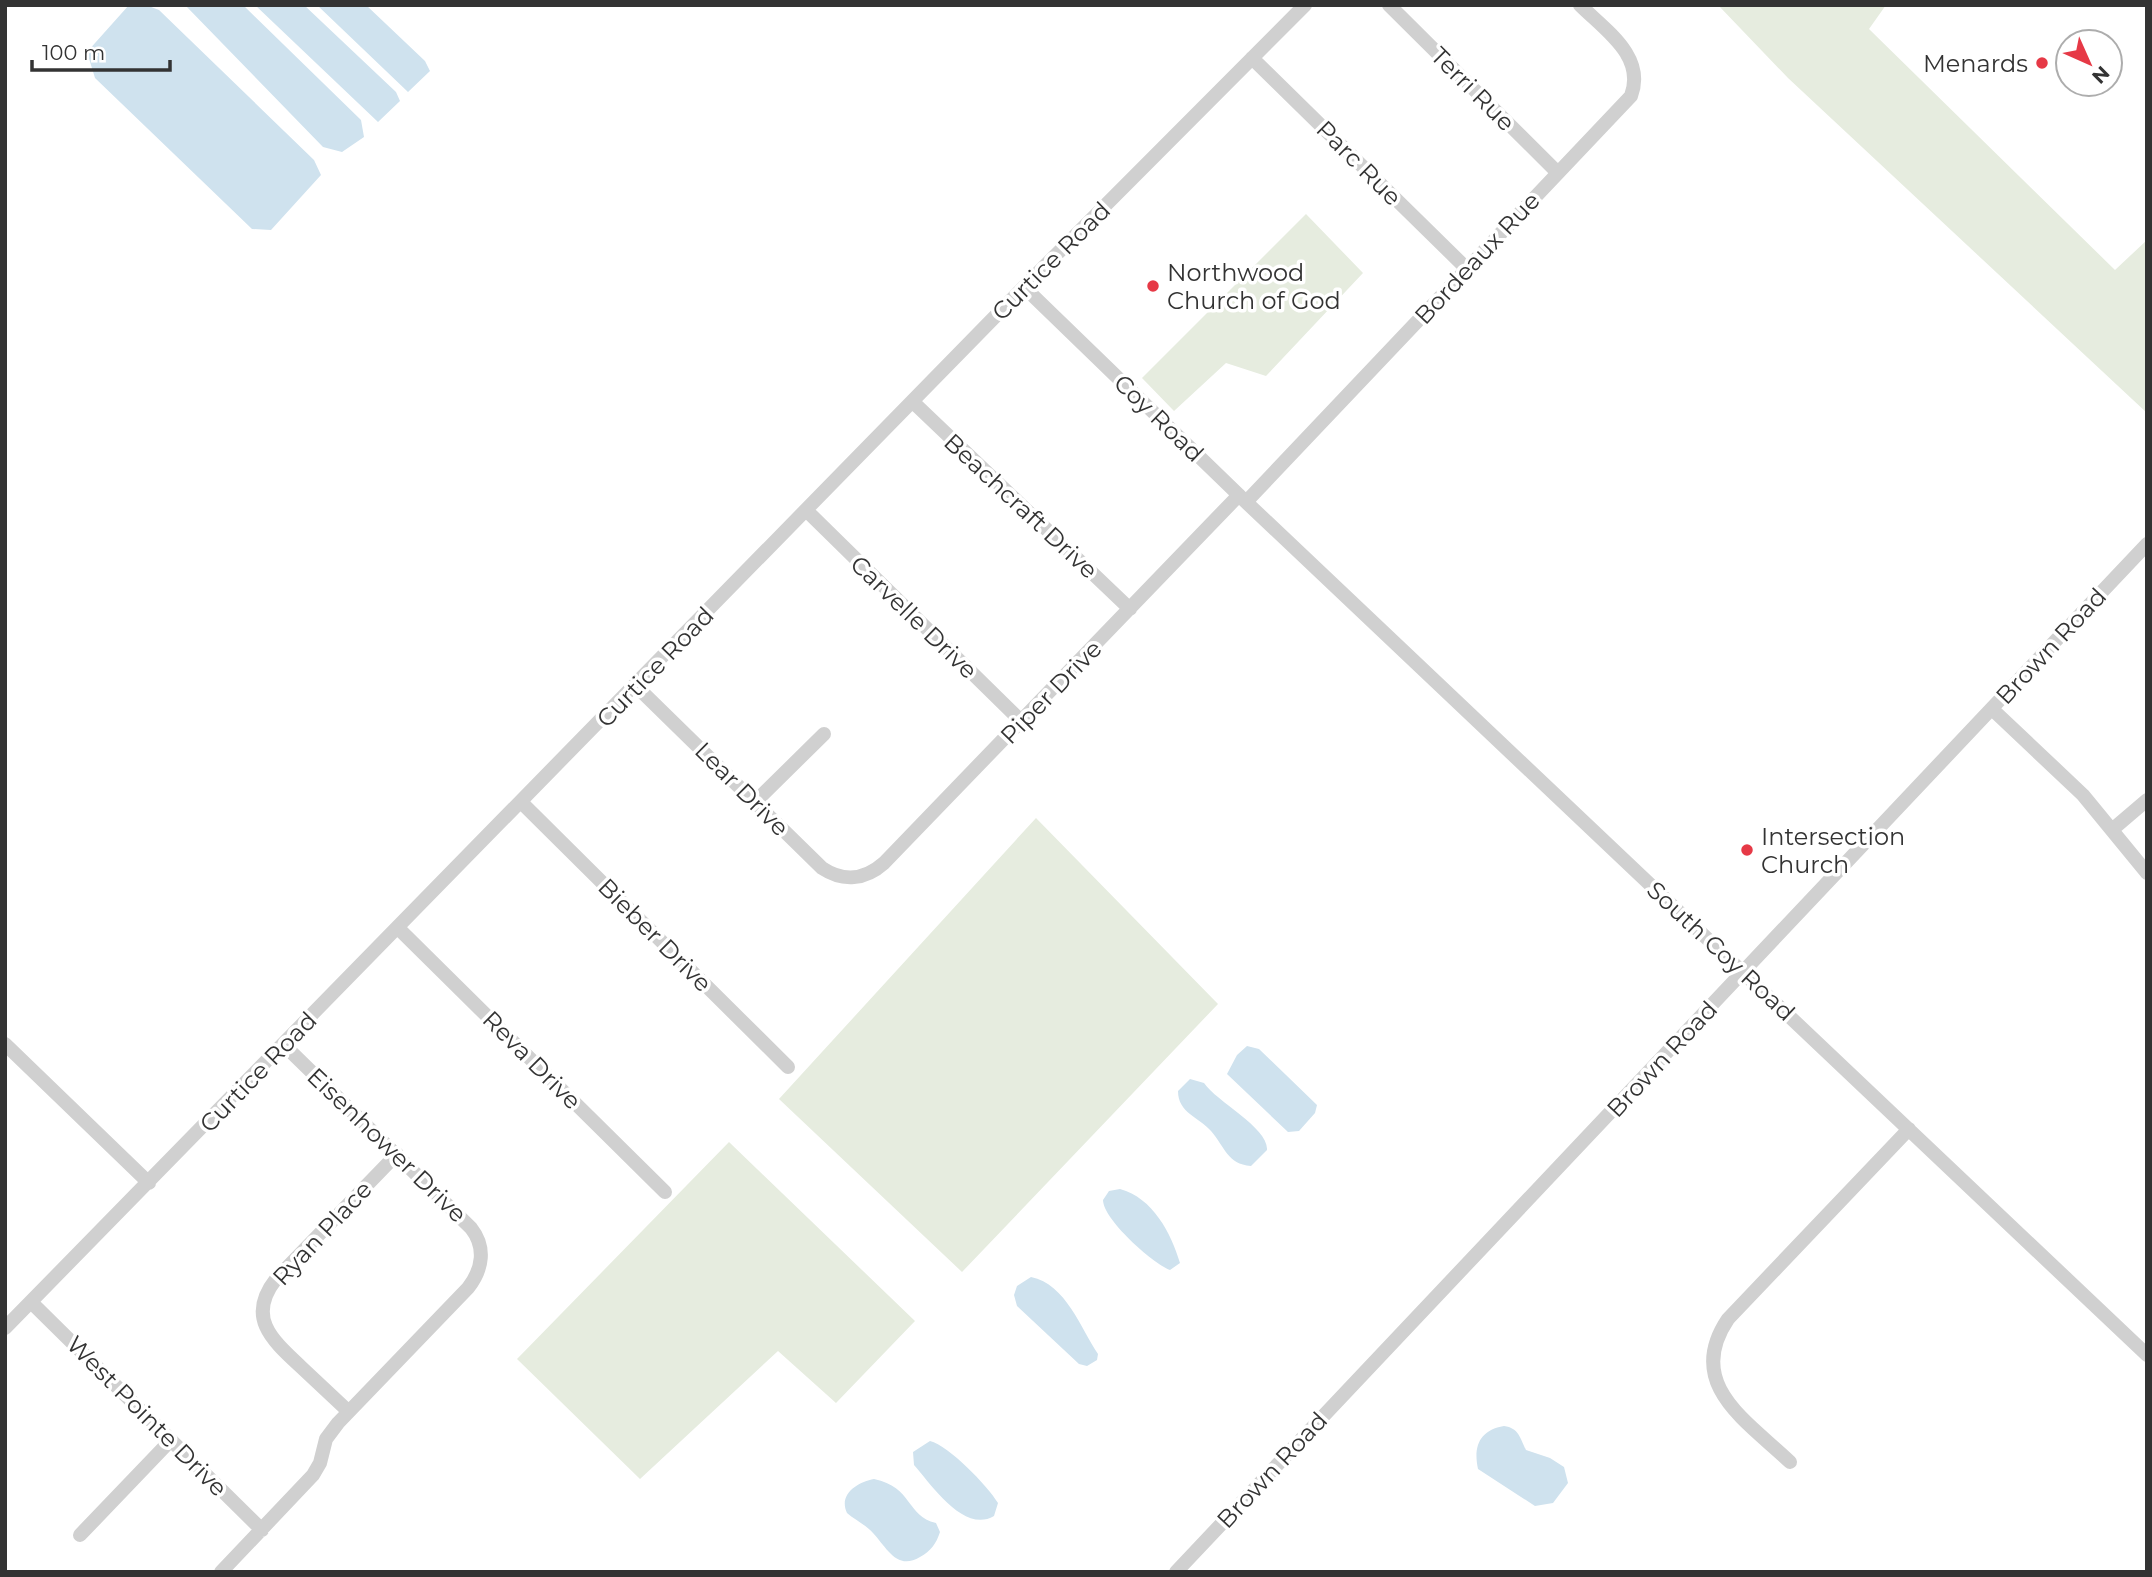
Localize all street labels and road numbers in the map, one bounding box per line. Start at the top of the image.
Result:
street label: Terri Rue [1425,41,1521,137]
street label: Parc Rue [1311,115,1407,211]
street label: Bordeaux Rue [1408,186,1546,330]
street label: Curtice Road [986,196,1116,326]
street label: Coy Road [1108,368,1210,468]
street label: Beachcraft Drive [938,427,1104,585]
street label: Carvelle Drive [845,549,983,685]
street label: Brown Road [1990,582,2112,710]
street label: Curtice Road [590,601,720,733]
street label: Piper Drive [994,634,1108,750]
street label: Lear Drive [689,736,795,842]
street label: Bieber Drive [592,872,718,998]
street label: South Coy Road [1641,875,1801,1027]
street label: Brown Road [1601,995,1723,1123]
street label: Reva Drive [477,1005,587,1115]
street label: Curtice Road [193,1006,323,1138]
street label: Eisenhower Drive [301,1062,473,1228]
street label: Ryan Place [266,1175,378,1291]
street label: West Pointe Drive [61,1330,233,1502]
street label: Brown Road [1211,1406,1333,1534]

